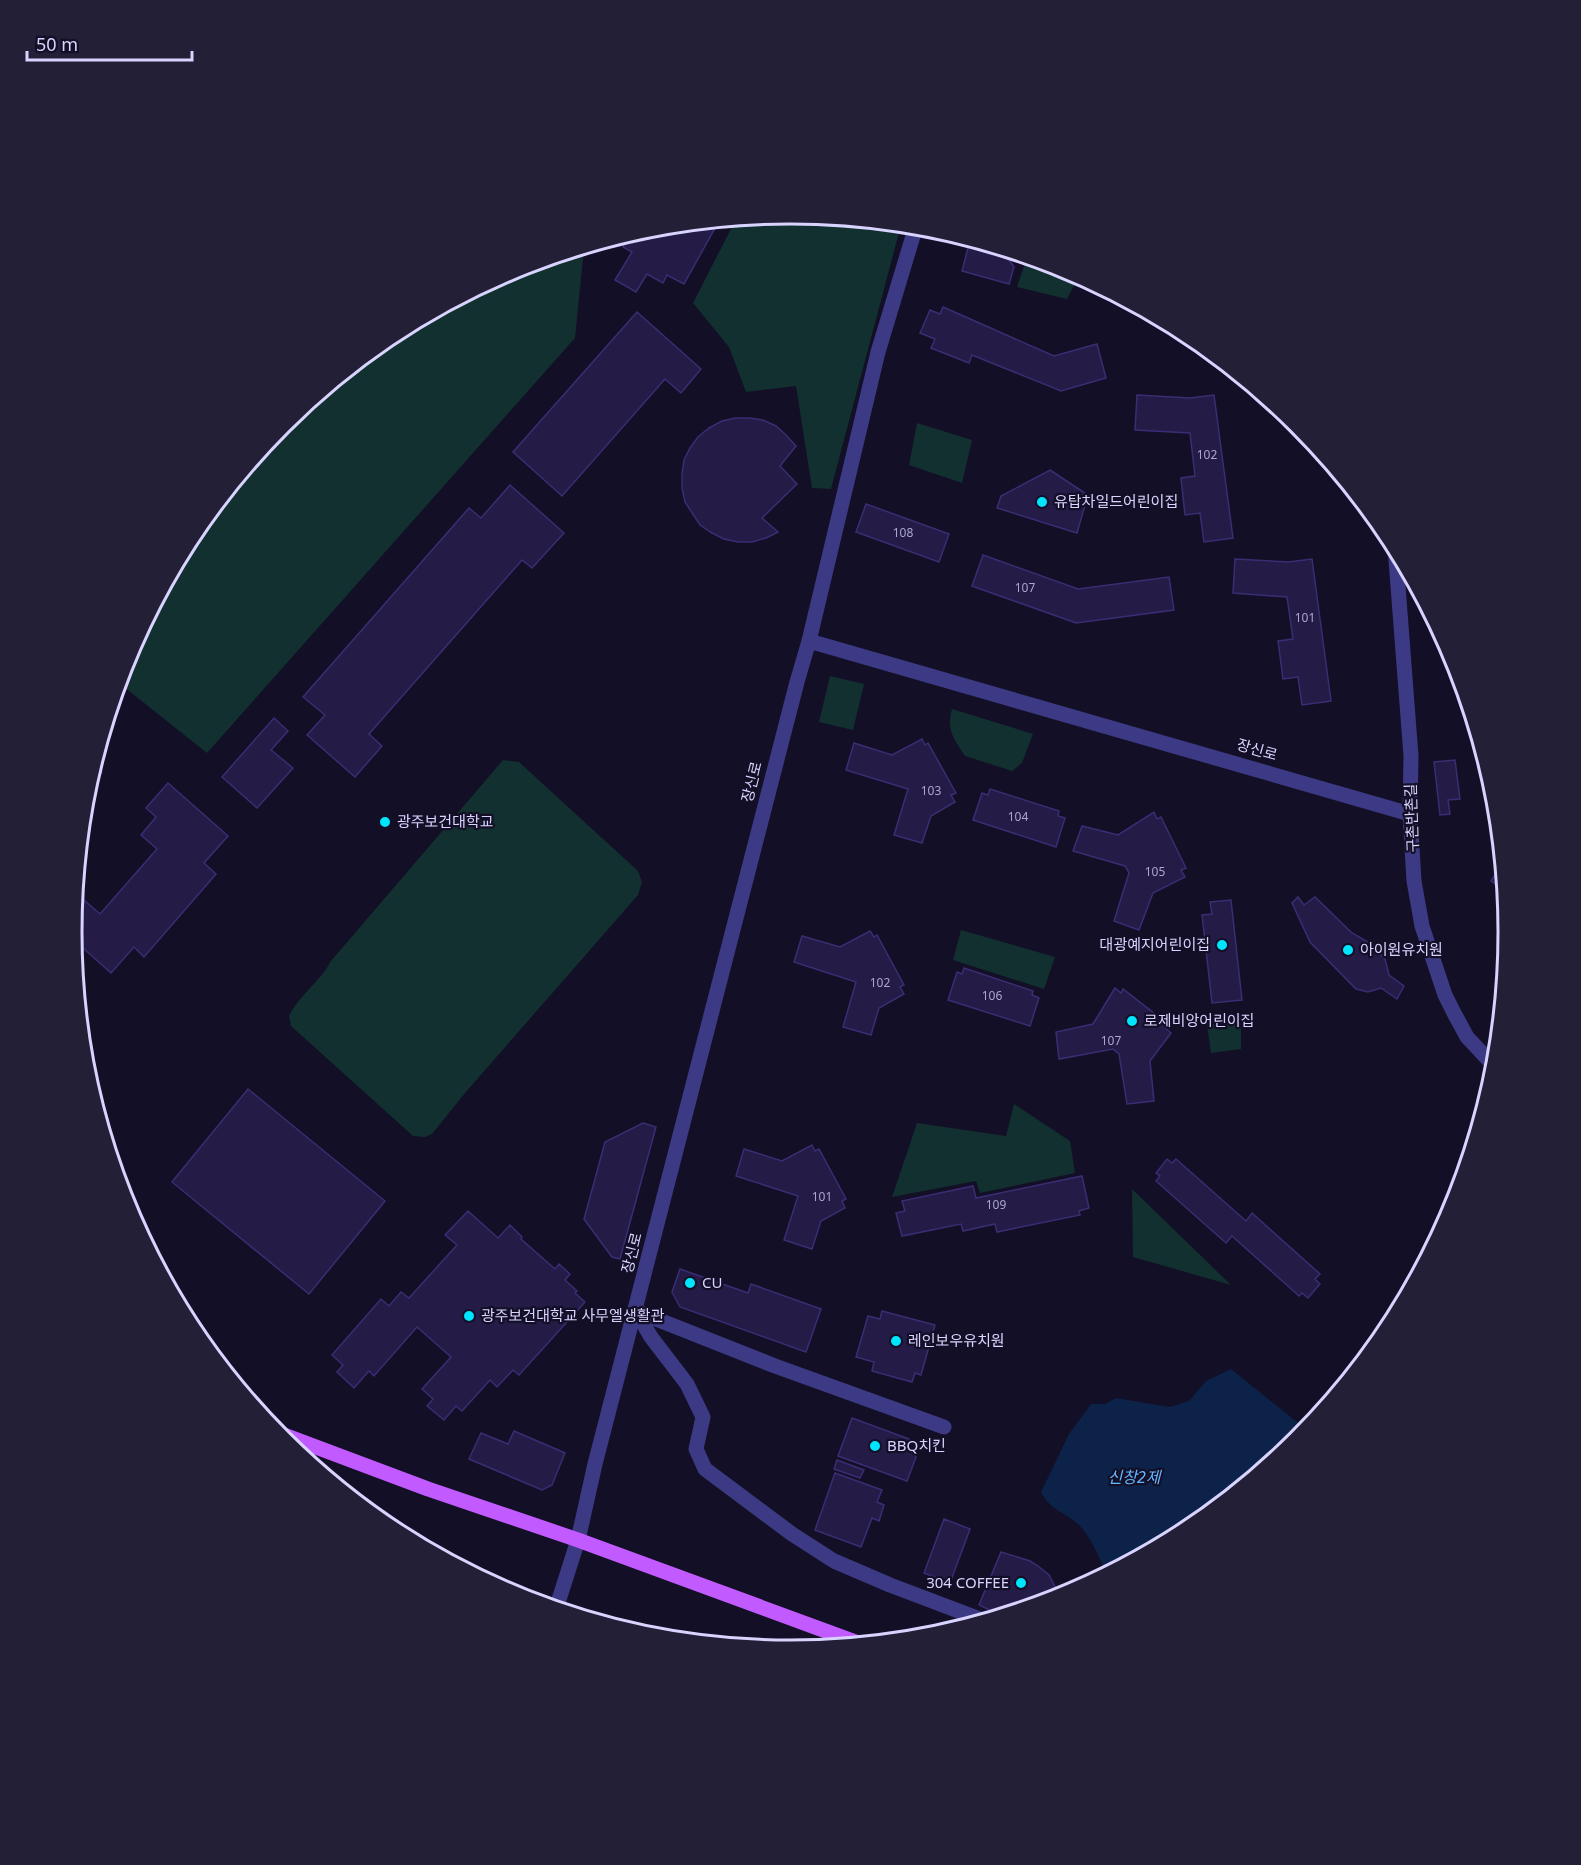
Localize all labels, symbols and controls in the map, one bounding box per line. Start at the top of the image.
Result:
scale bar [27,24,192,62]
text: 50 m [36,32,78,56]
house number: 102 [1197,446,1217,463]
place label: 유탑차일드어린이집 [1054,491,1178,511]
marker: 유탑차일드어린이집 [1035,495,1049,509]
house number: 108 [893,524,913,541]
house number: 107 [1015,579,1035,596]
house number: 101 [1295,609,1315,626]
street label: 장신로 [1235,734,1280,764]
street label: 장신로 [736,759,766,804]
house number: 103 [921,782,941,799]
street label: 구촌반촌길 [1400,783,1422,853]
house number: 104 [1008,808,1028,825]
place label: 광주보건대학교 [397,811,494,831]
marker: 광주보건대학교 [378,815,392,829]
house number: 105 [1145,863,1165,880]
place label: 대광예지어린이집 [1100,934,1210,954]
marker: 대광예지어린이집 [1215,938,1229,952]
place label: 아이원유치원 [1360,939,1443,959]
marker: 아이원유치원 [1341,943,1355,957]
house number: 102 [870,974,890,991]
house number: 106 [982,987,1002,1004]
place label: 로제비앙어린이집 [1144,1010,1254,1030]
marker: 로제비앙어린이집 [1125,1014,1139,1028]
house number: 107 [1101,1032,1121,1049]
house number: 101 [812,1188,832,1205]
house number: 109 [986,1196,1006,1213]
street label: 장신로 [616,1230,646,1275]
place label: CU [702,1272,722,1292]
marker: CU [683,1276,697,1290]
place label: 광주보건대학교 사무엘생활관 [481,1305,665,1325]
marker: 광주보건대학교 사무엘생활관 [462,1309,476,1323]
place label: 레인보우유치원 [908,1330,1005,1350]
marker: 레인보우유치원 [889,1334,903,1348]
place label: BBQ치킨 [887,1435,946,1455]
marker: BBQ치킨 [868,1439,882,1453]
water label: 신창2제 [1108,1466,1163,1488]
place label: 304 COFFEE [926,1572,1009,1592]
marker: 304 COFFEE [1014,1576,1028,1590]

